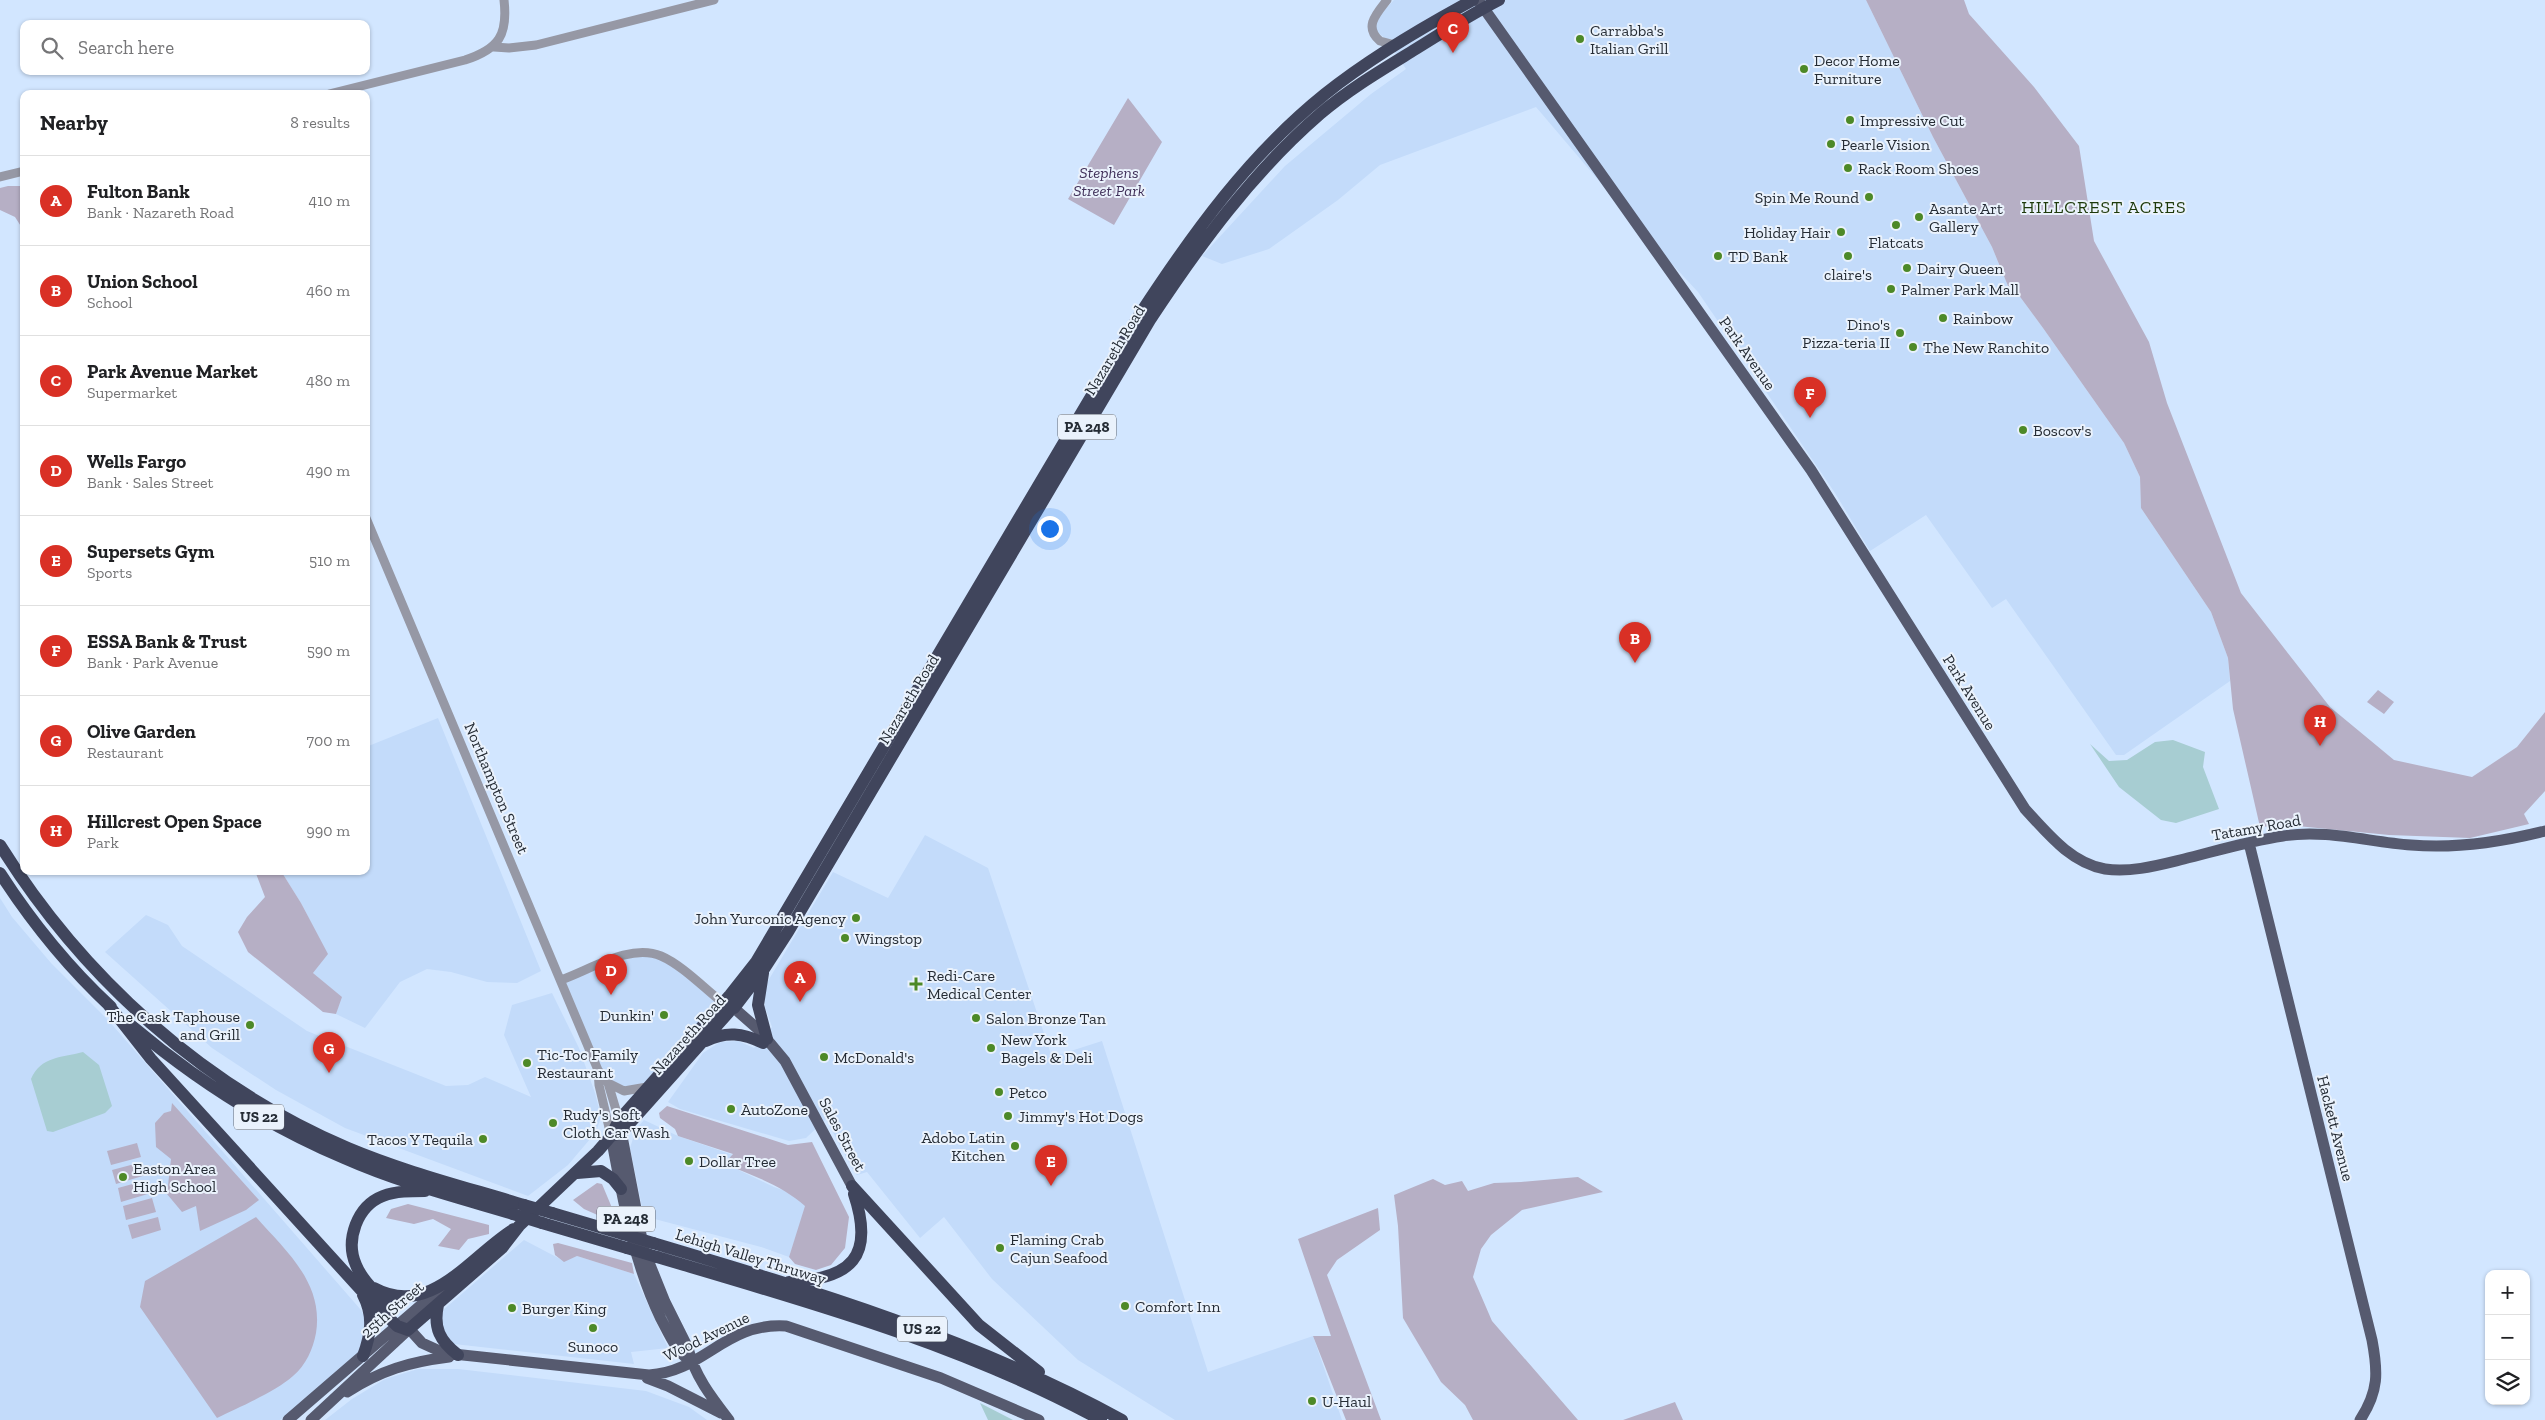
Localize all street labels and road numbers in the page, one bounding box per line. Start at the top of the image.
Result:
street label: Nazareth Road [1080,302,1149,399]
street label: Park Avenue [1715,313,1780,394]
road number: PA 248 [1058,414,1116,440]
street label: Nazareth Road [874,651,943,748]
street label: Park Avenue [1939,651,2000,734]
street label: Northampton Street [460,720,533,857]
street label: Tatamy Road [2210,810,2302,845]
street label: Nazareth Road [647,990,729,1078]
street label: Hackett Avenue [2313,1073,2358,1183]
street label: Sales Street [815,1094,870,1174]
road number: US 22 [234,1104,284,1130]
road number: PA 248 [597,1206,655,1232]
street label: Lehigh Valley Thruway [673,1225,829,1289]
street label: 25th Street [357,1277,428,1342]
street label: Wood Avenue [660,1307,752,1365]
road number: US 22 [897,1316,947,1342]

